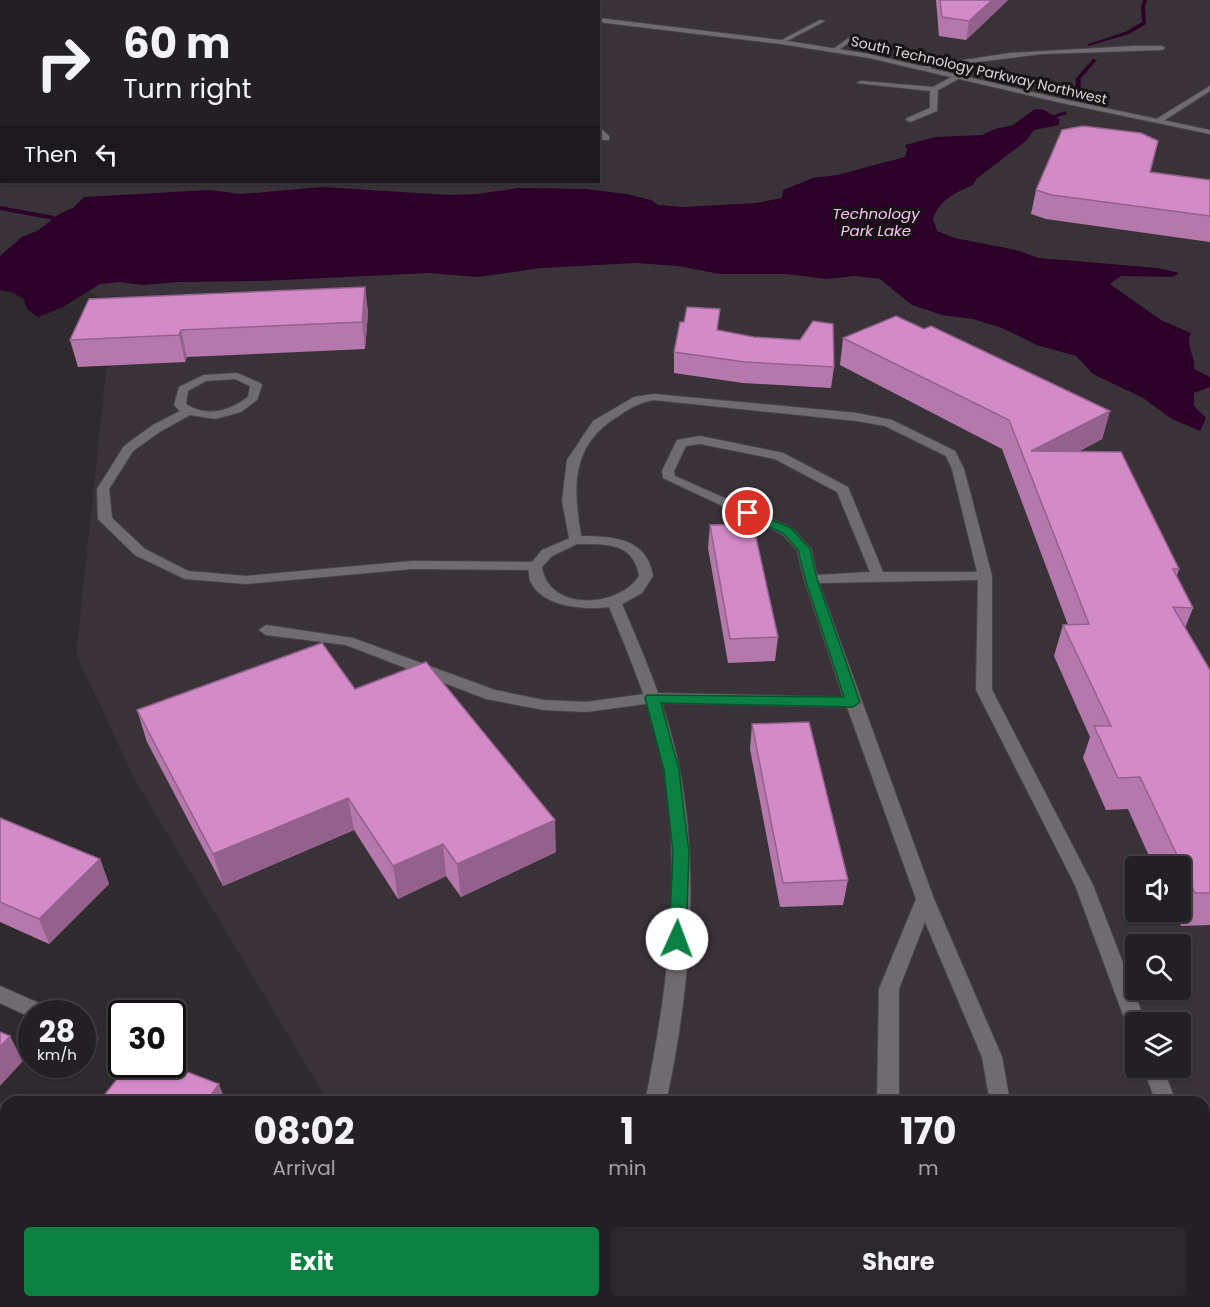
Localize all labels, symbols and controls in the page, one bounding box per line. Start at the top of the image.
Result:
text: 60 m [123,14,231,73]
icon: right [24,24,102,102]
street label: South Technology Parkway Northwest [849,31,1109,109]
text: Turn right [123,70,252,107]
icon: left [90,138,123,171]
text: Then [24,139,78,170]
water label: Technology Park Lake [832,203,920,241]
pin [722,487,773,538]
icon: arrive [731,496,764,529]
map controls [1125,856,1191,1078]
button: sound [1125,856,1191,922]
position arrow [645,907,709,971]
button: search [1125,934,1191,1000]
speed limit sign: 30 [108,1000,186,1078]
text: 28 [39,1010,75,1053]
button: layers [1125,1012,1191,1078]
text: km/h [37,1044,77,1065]
text: 08:02 [254,1106,355,1157]
text: 1 [621,1106,634,1157]
text: 170 [900,1106,956,1157]
text: Arrival [273,1154,336,1182]
text: min [608,1154,647,1182]
text: m [918,1154,939,1182]
button: Exit [24,1227,599,1296]
button: Share [611,1227,1186,1296]

